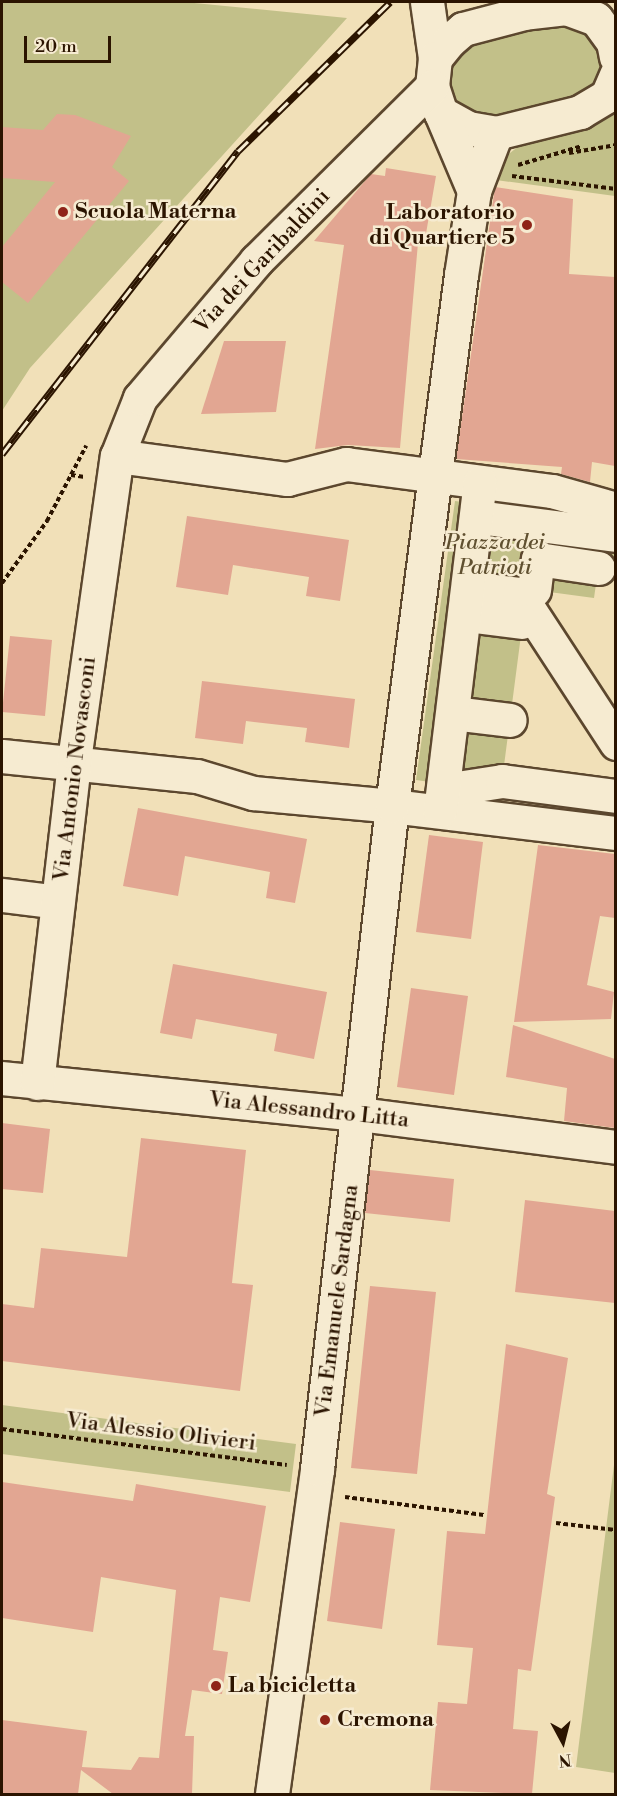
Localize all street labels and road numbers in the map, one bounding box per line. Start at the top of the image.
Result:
street label: Via dei Garibaldini [188,183,336,339]
street label: Via Antonio Novasconi [48,655,102,883]
street label: Via Alessandro Litta [208,1086,410,1134]
street label: Via Emanuele Sardagna [310,1183,364,1419]
street label: Via Alessio Olivieri [65,1407,257,1457]

